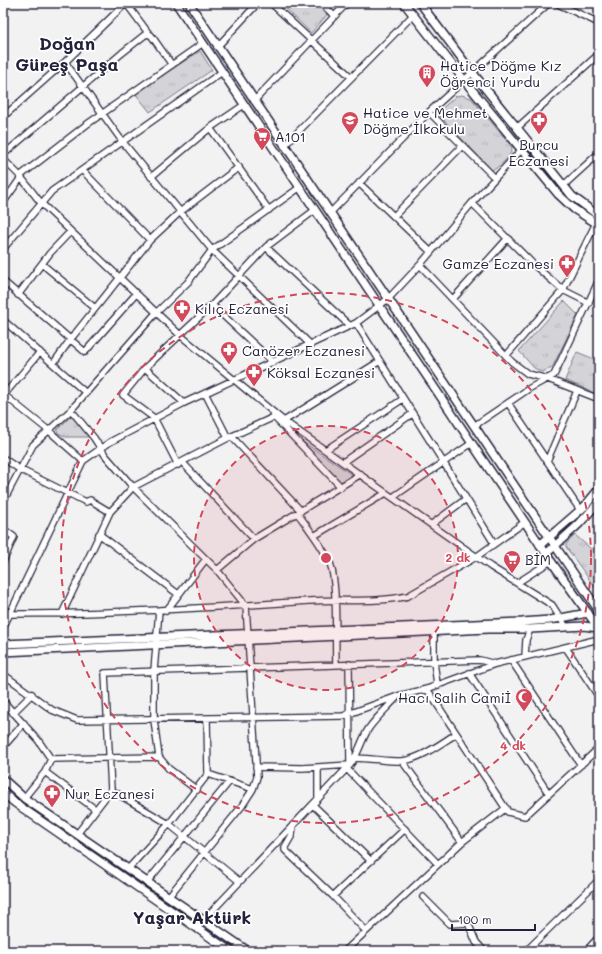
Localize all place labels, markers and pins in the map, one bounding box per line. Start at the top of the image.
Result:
place label: Hatice Döğme Kız Öğrenci Yurdu [440,56,562,91]
building icon: Hatice Döğme Kız Öğrenci Yurdu [417,63,437,88]
place label: Hatice ve Mehmet Döğme İlkokulu [363,103,488,138]
school or university icon: Hatice ve Mehmet Döğme İlkokulu [340,110,360,135]
pharmacy icon: Burcu Eczanesi [529,110,549,135]
supermarket icon: A101 [252,126,272,151]
place label: A101 [275,127,306,146]
place label: Burcu Eczanesi [509,135,569,170]
pharmacy icon: Gamze Eczanesi [557,253,577,278]
place label: Gamze Eczanesi [443,254,554,273]
pharmacy icon: Kılıç Eczanesi [172,298,192,323]
place label: Kılıç Eczanesi [195,299,289,318]
pharmacy icon: Canözer Eczanesi [219,340,239,365]
place label: Canözer Eczanesi [242,341,365,360]
pharmacy icon: Köksal Eczanesi [244,362,264,387]
place label: Köksal Eczanesi [267,363,375,382]
supermarket icon: BİM [502,549,522,574]
place label: BİM [525,550,551,569]
centre of rings [319,551,333,565]
mosque icon: Hacı Salih Camiİ [514,687,534,712]
place label: Hacı Salih Camiİ [398,688,511,707]
pharmacy icon: Nur Eczanesi [42,783,62,808]
place label: Nur Eczanesi [65,784,155,803]

